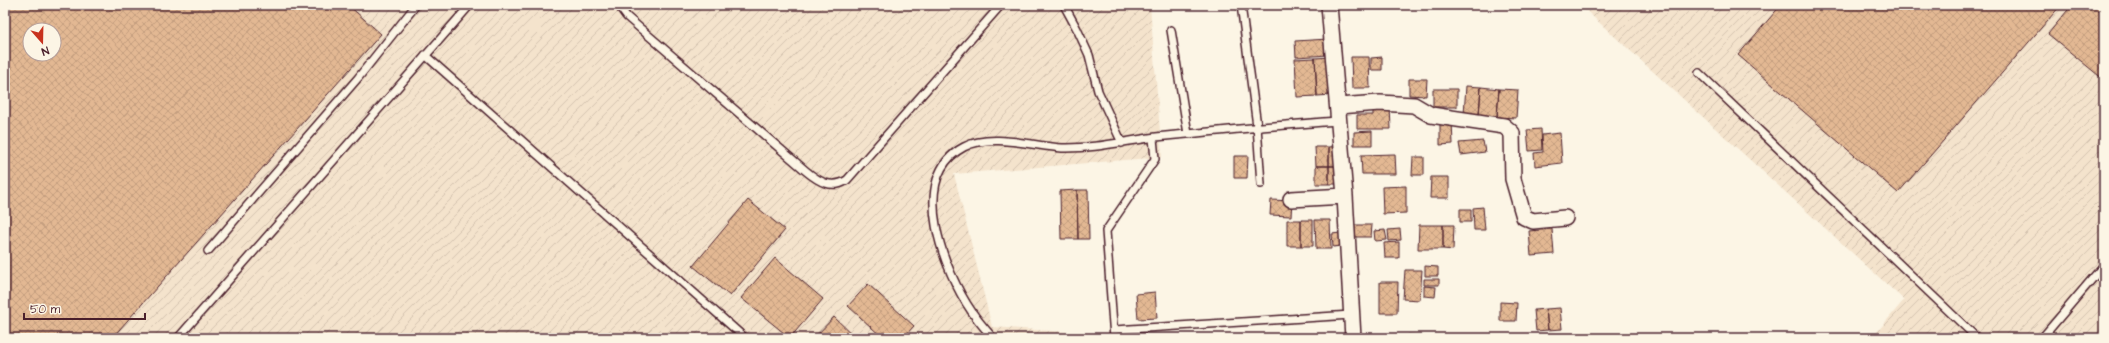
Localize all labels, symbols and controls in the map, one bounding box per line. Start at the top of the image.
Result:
north arrow [22,22,62,62]
text: N [39,43,51,59]
scale bar [24,295,145,321]
text: 50 m [30,301,61,318]

